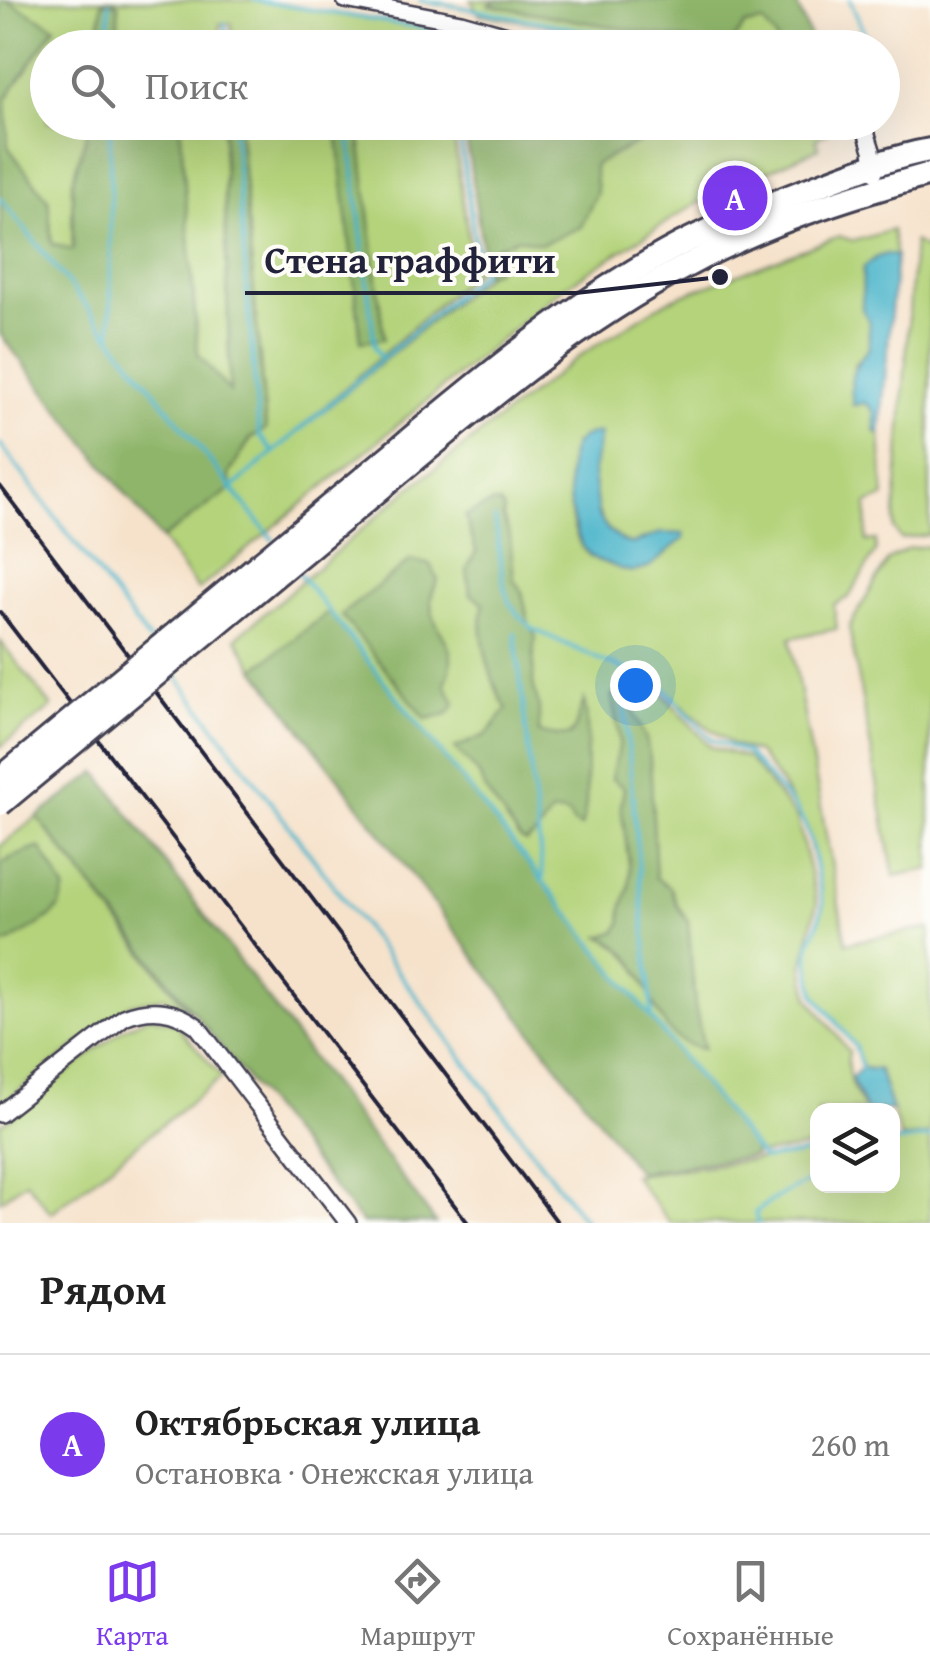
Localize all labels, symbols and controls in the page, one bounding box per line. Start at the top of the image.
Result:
search box [30,30,900,140]
text: Поиск [145,57,248,113]
icon: search [65,58,120,113]
pin: A [702,160,768,236]
callout: Стена граффити [245,225,576,293]
text: Стена граффити [264,231,556,287]
your location [610,660,661,711]
map controls [810,1103,900,1193]
button: layers [810,1103,900,1193]
text: Рядом [40,1258,167,1319]
text: Октябрьская улица [135,1393,481,1449]
text: A [62,1421,83,1468]
text: 260 m [811,1421,890,1468]
text: Остановка · Онежская улица [135,1449,533,1496]
tab: Карта [96,1554,169,1655]
tab: Маршрут [361,1554,475,1655]
tab: Сохранённые [667,1554,834,1655]

